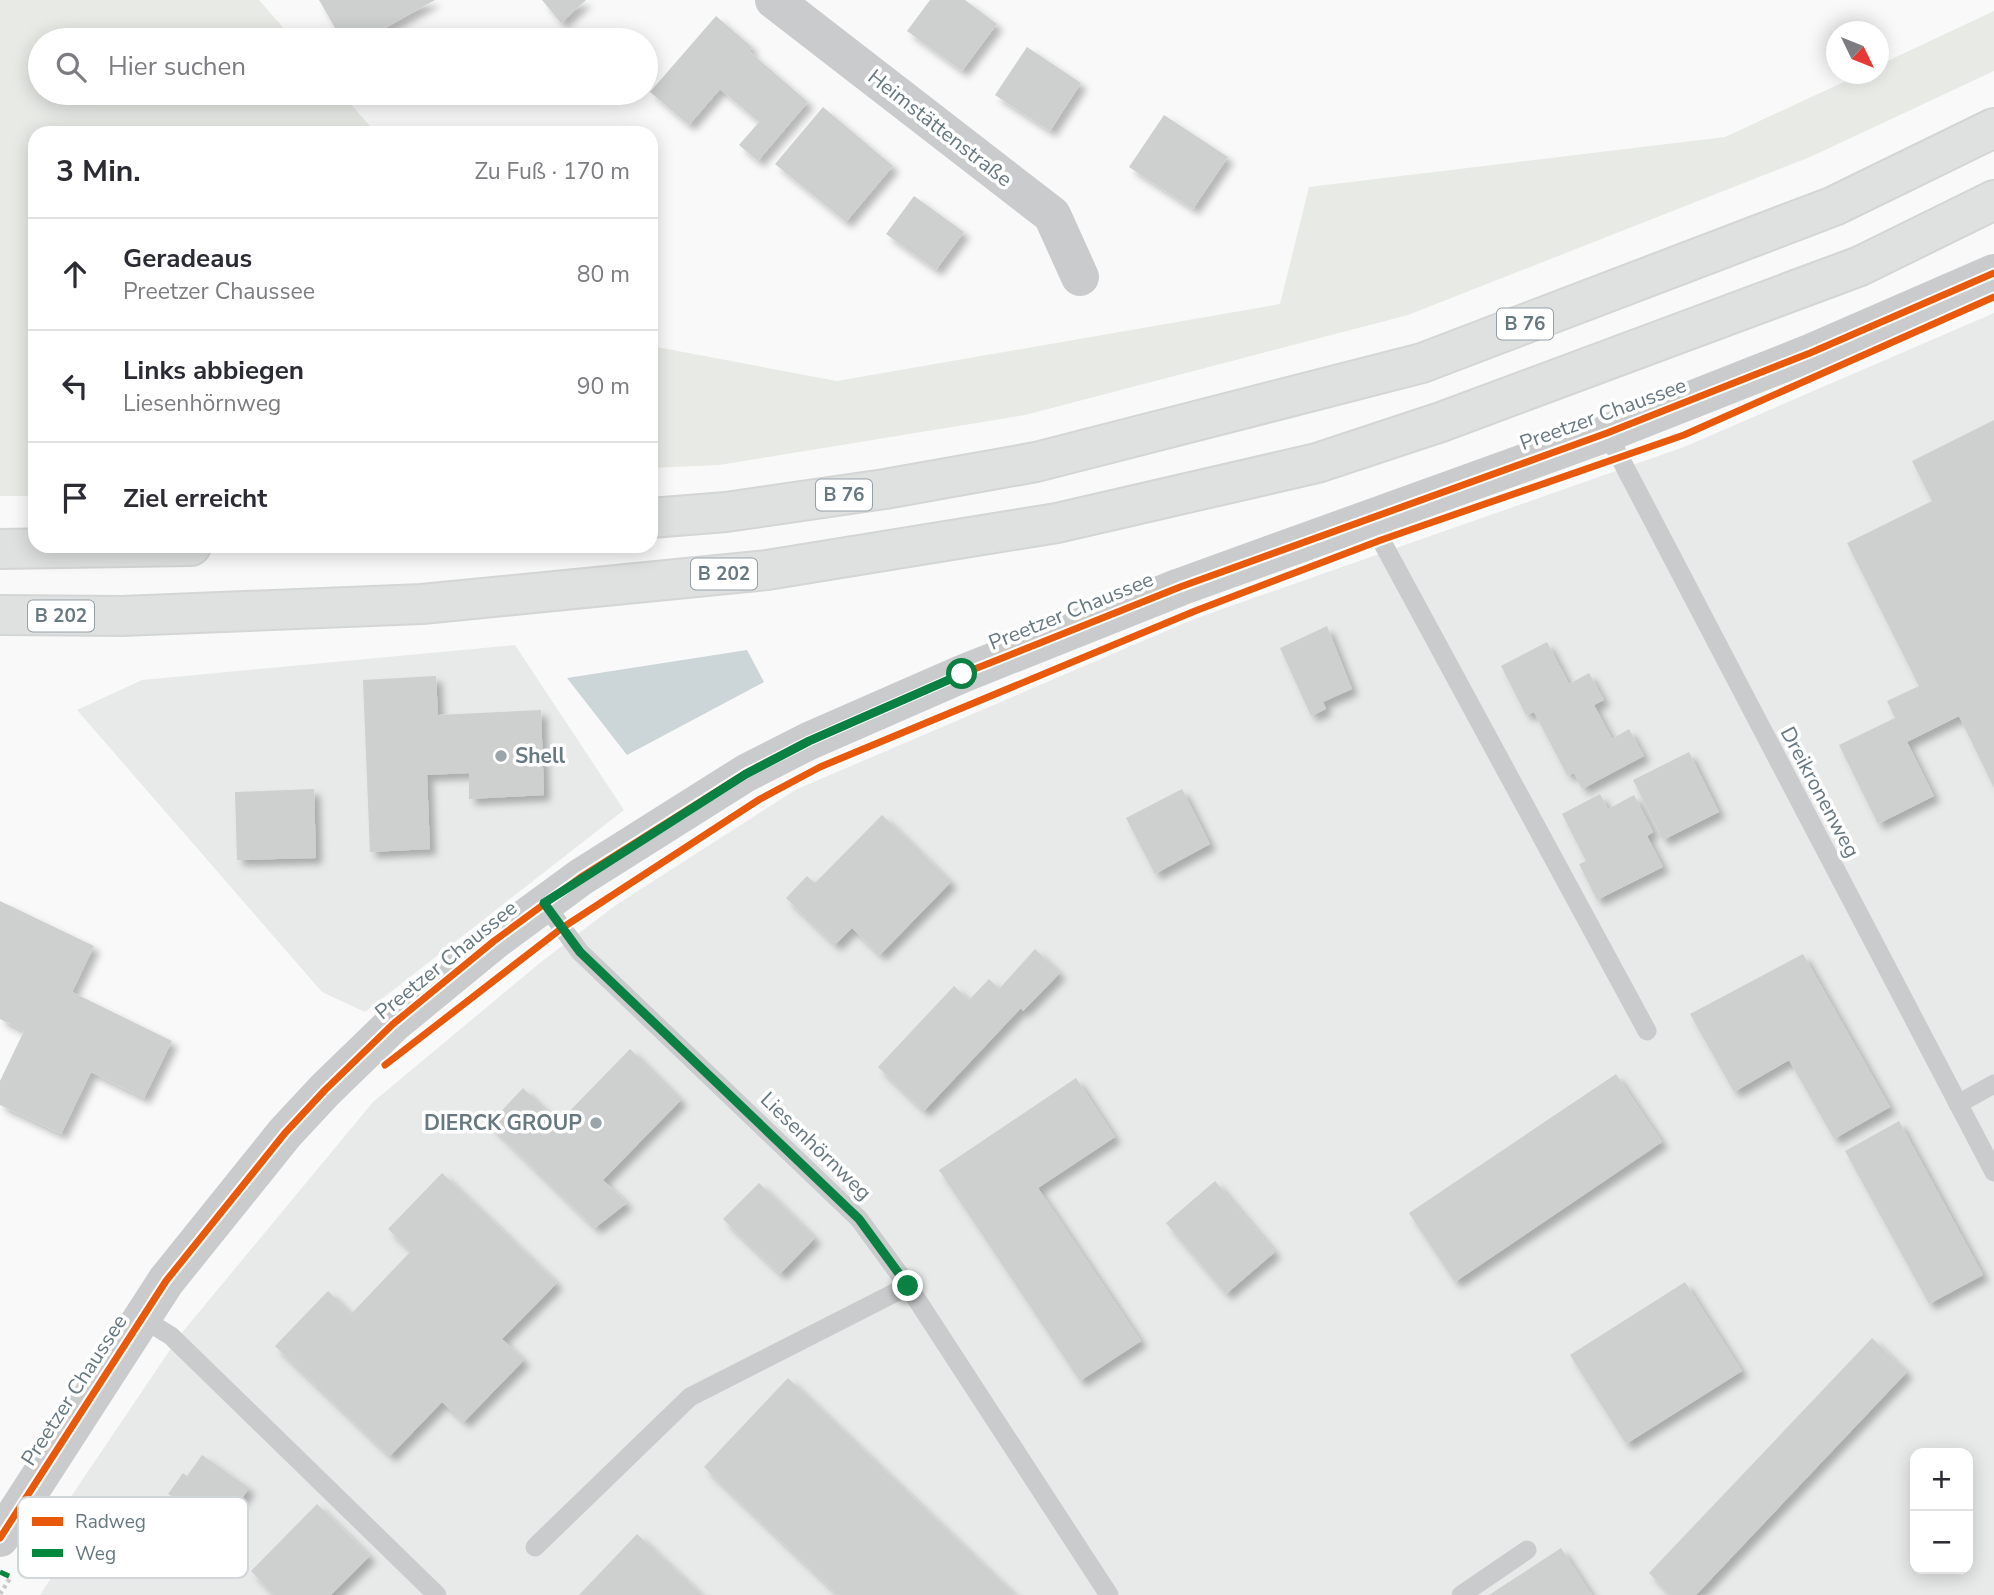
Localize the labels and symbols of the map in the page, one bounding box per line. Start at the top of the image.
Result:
north arrow [1826,21,1889,84]
street label: Heimstättenstraße [862,63,1018,193]
road number: B 76 [1497,308,1553,340]
street label: Preetzer Chaussee [1516,371,1690,457]
road number: B 76 [816,480,872,510]
road number: B 202 [691,558,757,590]
street label: Preetzer Chaussee [984,565,1158,657]
road number: B 202 [28,600,94,632]
route start [946,658,977,689]
street label: Dreikronenweg [1774,722,1866,862]
place label: Shell [515,742,566,770]
marker: Shell [493,748,509,764]
street label: Preetzer Chaussee [369,894,523,1026]
street label: Liesenhörnweg [754,1086,878,1206]
place label: DIERCK GROUP [424,1109,582,1137]
marker: DIERCK GROUP [588,1115,604,1131]
route end [892,1270,923,1301]
street label: Preetzer Chaussee [15,1309,133,1471]
legend [18,1497,248,1578]
text: Radweg [75,1509,146,1535]
text: Weg [75,1541,116,1567]

